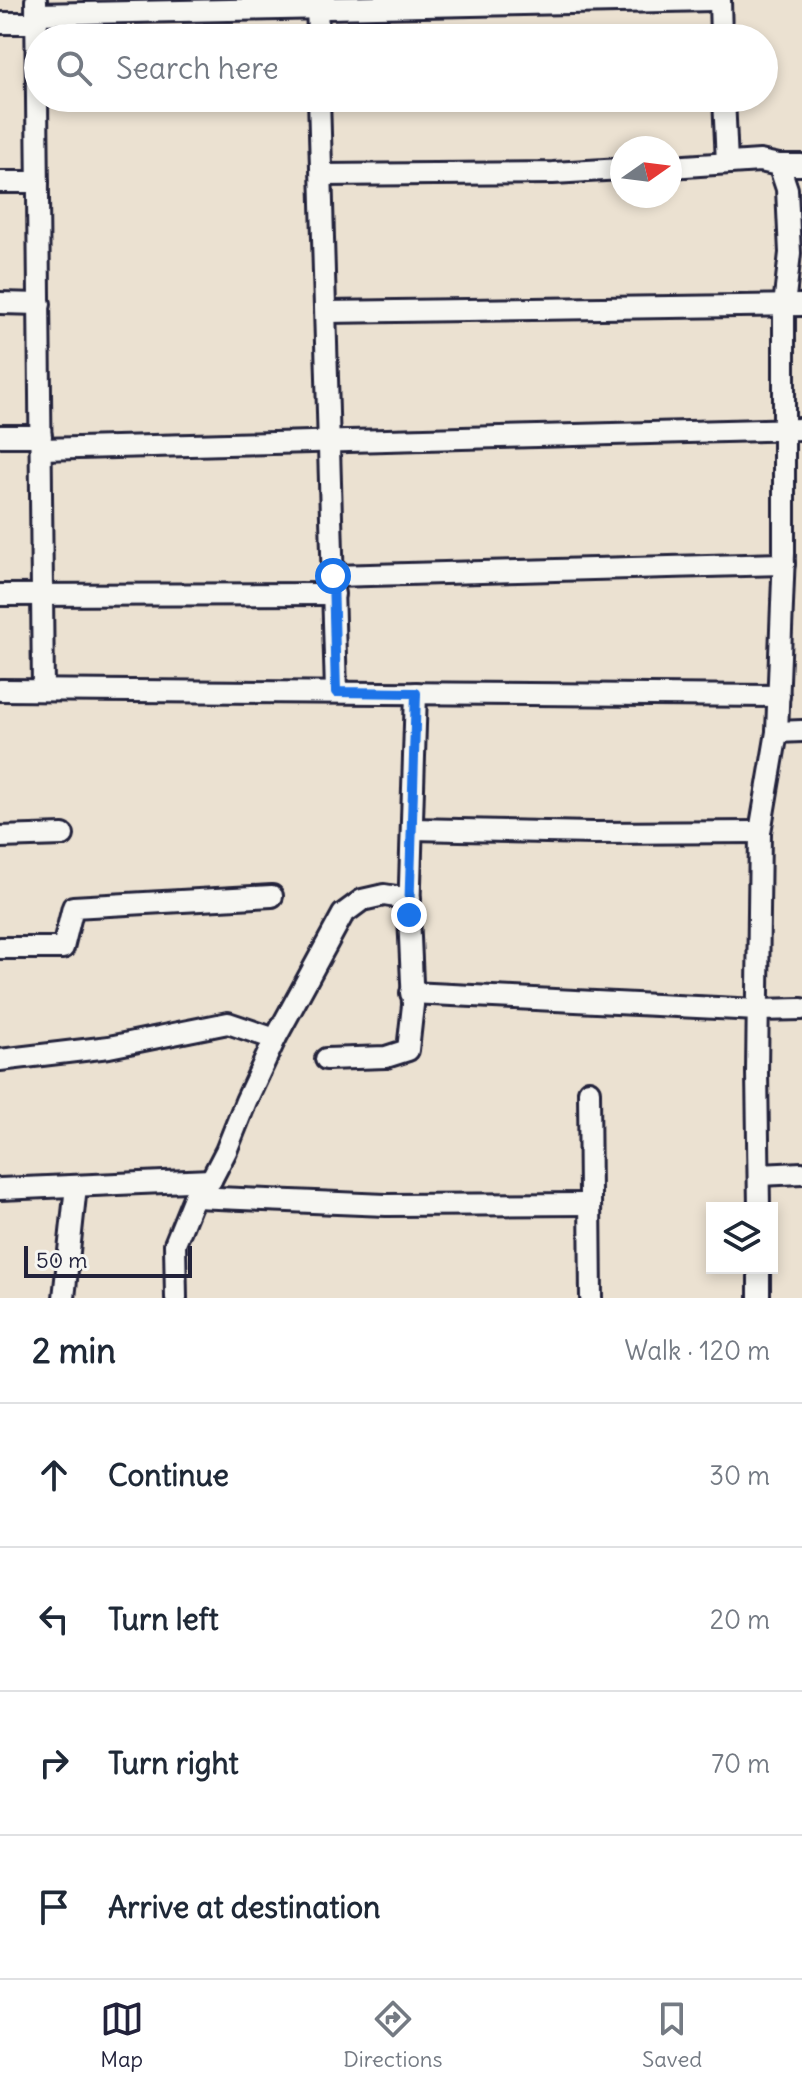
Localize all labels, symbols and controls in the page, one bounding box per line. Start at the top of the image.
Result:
search box [24,24,778,112]
icon: search [52,46,96,90]
text: Search here [116,49,279,87]
north arrow [610,136,682,208]
route start [315,558,351,594]
route end [391,897,427,933]
map controls [706,1202,778,1274]
button: layers [706,1202,778,1274]
scale bar [24,1242,192,1278]
text: 50 m [36,1246,88,1274]
text: 2 min [32,1329,116,1372]
text: Walk · 120 m [624,1334,770,1367]
icon: ahead [32,1453,76,1497]
text: Continue [108,1456,229,1494]
text: 30 m [709,1459,770,1492]
icon: left [32,1597,76,1641]
text: Turn left [108,1600,219,1638]
text: 20 m [710,1603,770,1636]
icon: right [32,1741,76,1785]
text: Turn right [108,1744,239,1782]
text: 70 m [711,1747,770,1780]
icon: arrive [32,1885,76,1929]
text: Arrive at destination [108,1888,380,1926]
tab: Map [100,1997,144,2073]
tab: Directions [343,1997,443,2073]
tab: Saved [642,1997,702,2073]

